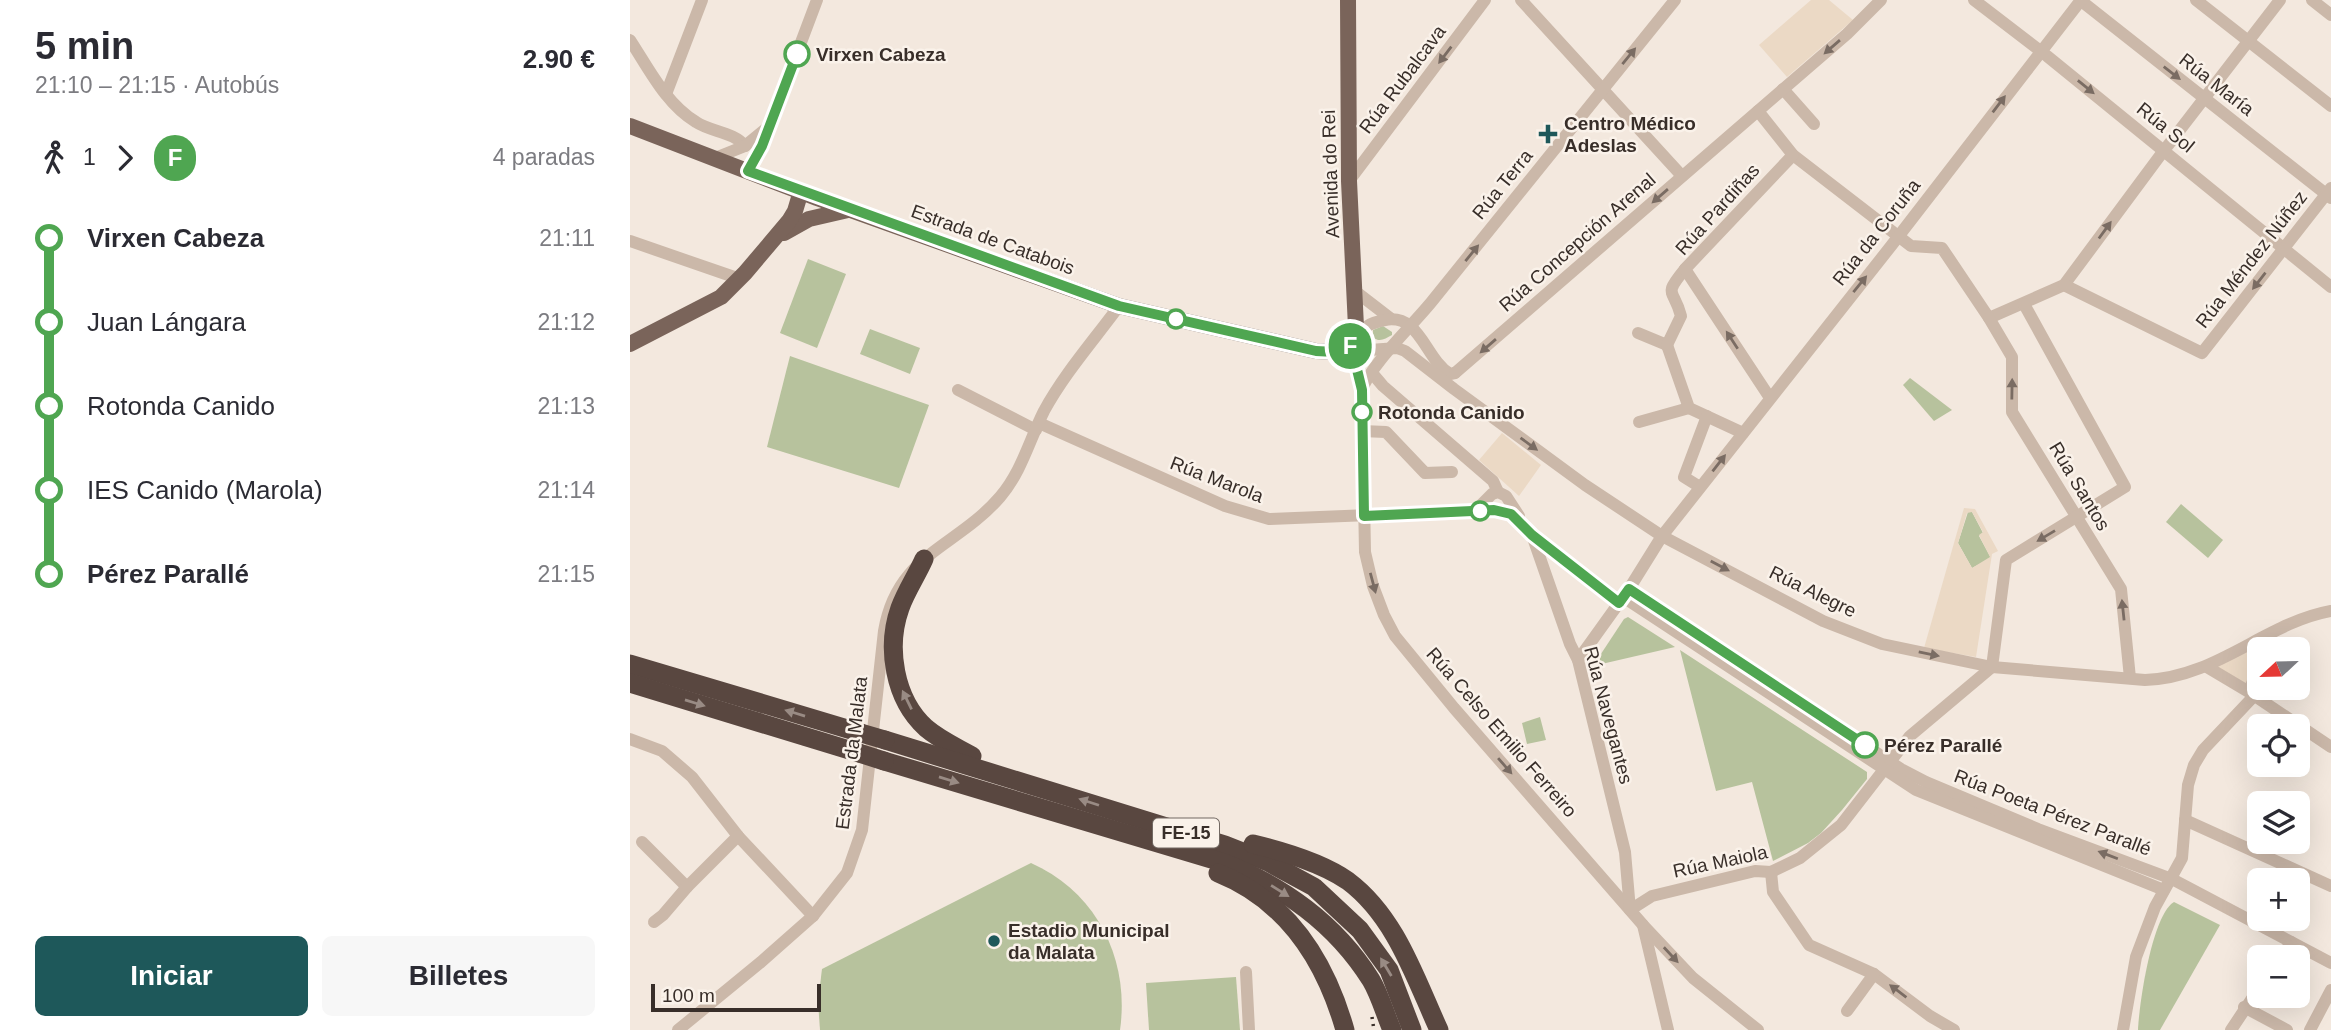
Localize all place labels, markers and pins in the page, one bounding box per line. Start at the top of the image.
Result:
marker: Virxen Cabeza [784,41,810,67]
place label: Virxen Cabeza [816,44,946,65]
place label: Centro Médico Adeslas [1564,113,1696,156]
marker: Centro Médico Adeslas [1538,124,1558,144]
unlabelled marker [1166,309,1186,329]
marker: Rotonda Canido [1352,402,1372,422]
place label: Rotonda Canido [1378,402,1525,423]
unlabelled marker [1470,501,1490,521]
marker: Pérez Parallé [1852,732,1878,758]
place label: Pérez Parallé [1884,735,2002,756]
place label: Estadio Municipal da Malata [1008,920,1170,963]
marker: Estadio Municipal da Malata [986,933,1002,949]

